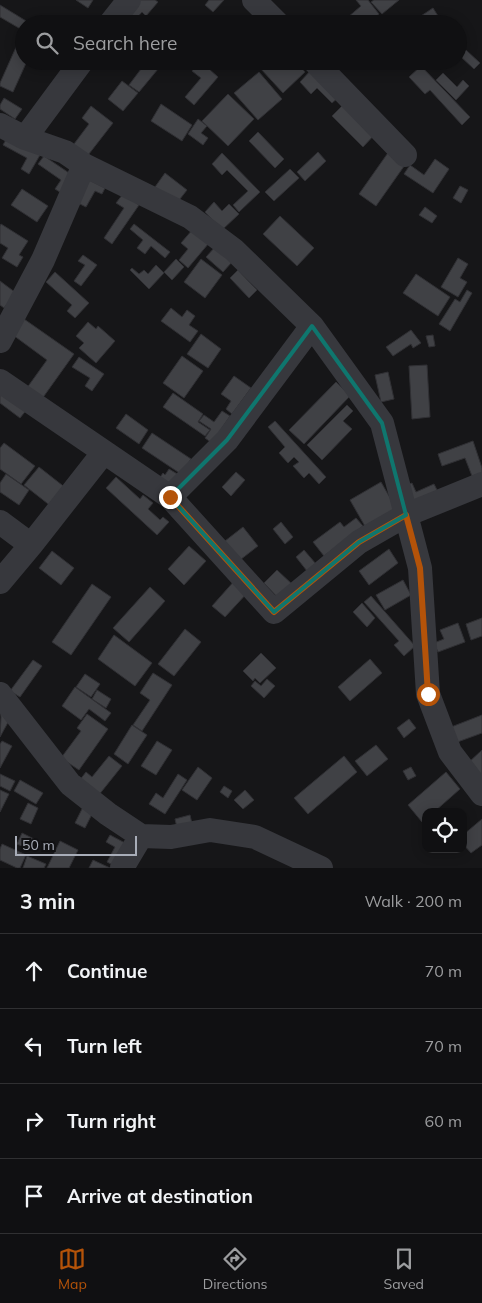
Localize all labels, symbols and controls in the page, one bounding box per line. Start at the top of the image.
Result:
search box [15,15,467,70]
icon: search [33,29,61,57]
text: Search here [73,31,177,55]
route end [159,486,182,509]
route start [417,683,440,706]
map controls [422,808,467,853]
button: locate [422,808,467,853]
scale bar [15,833,138,856]
text: 50 m [22,836,55,854]
text: 3 min [20,888,75,914]
text: Walk · 200 m [364,891,462,911]
icon: ahead [20,957,48,985]
text: Continue [67,959,147,983]
text: 70 m [425,961,462,981]
icon: left [20,1032,48,1060]
text: Turn left [67,1034,142,1058]
text: 70 m [425,1036,462,1056]
icon: right [20,1107,48,1135]
text: Turn right [67,1109,156,1133]
text: 60 m [425,1111,462,1131]
icon: arrive [20,1182,48,1210]
text: Arrive at destination [67,1184,253,1208]
tab: Map [58,1245,87,1293]
tab: Directions [203,1245,268,1293]
tab: Saved [384,1245,424,1293]

